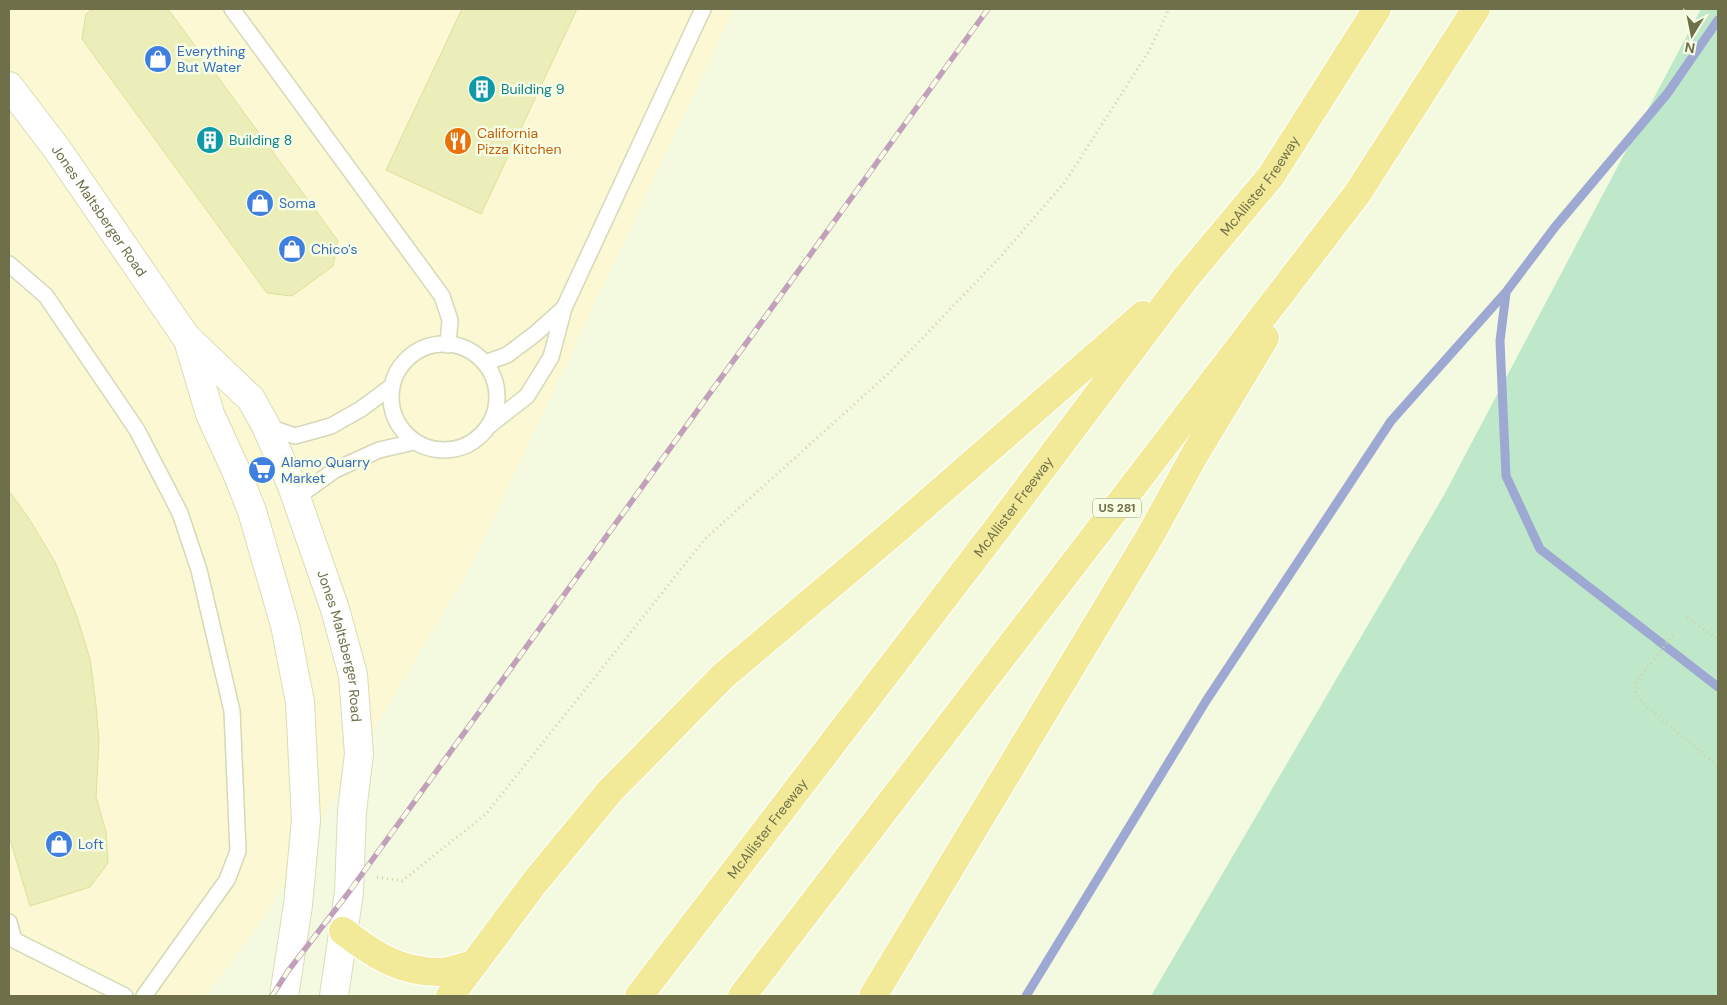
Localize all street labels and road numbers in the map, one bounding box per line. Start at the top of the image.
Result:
street label: McAllister Freeway [1216,132,1303,239]
street label: Jones Maltsberger Road [48,141,151,280]
street label: McAllister Freeway [970,453,1057,561]
road number: US 281 [1093,498,1141,518]
street label: Jones Maltsberger Road [313,568,366,722]
street label: McAllister Freeway [723,775,811,882]

